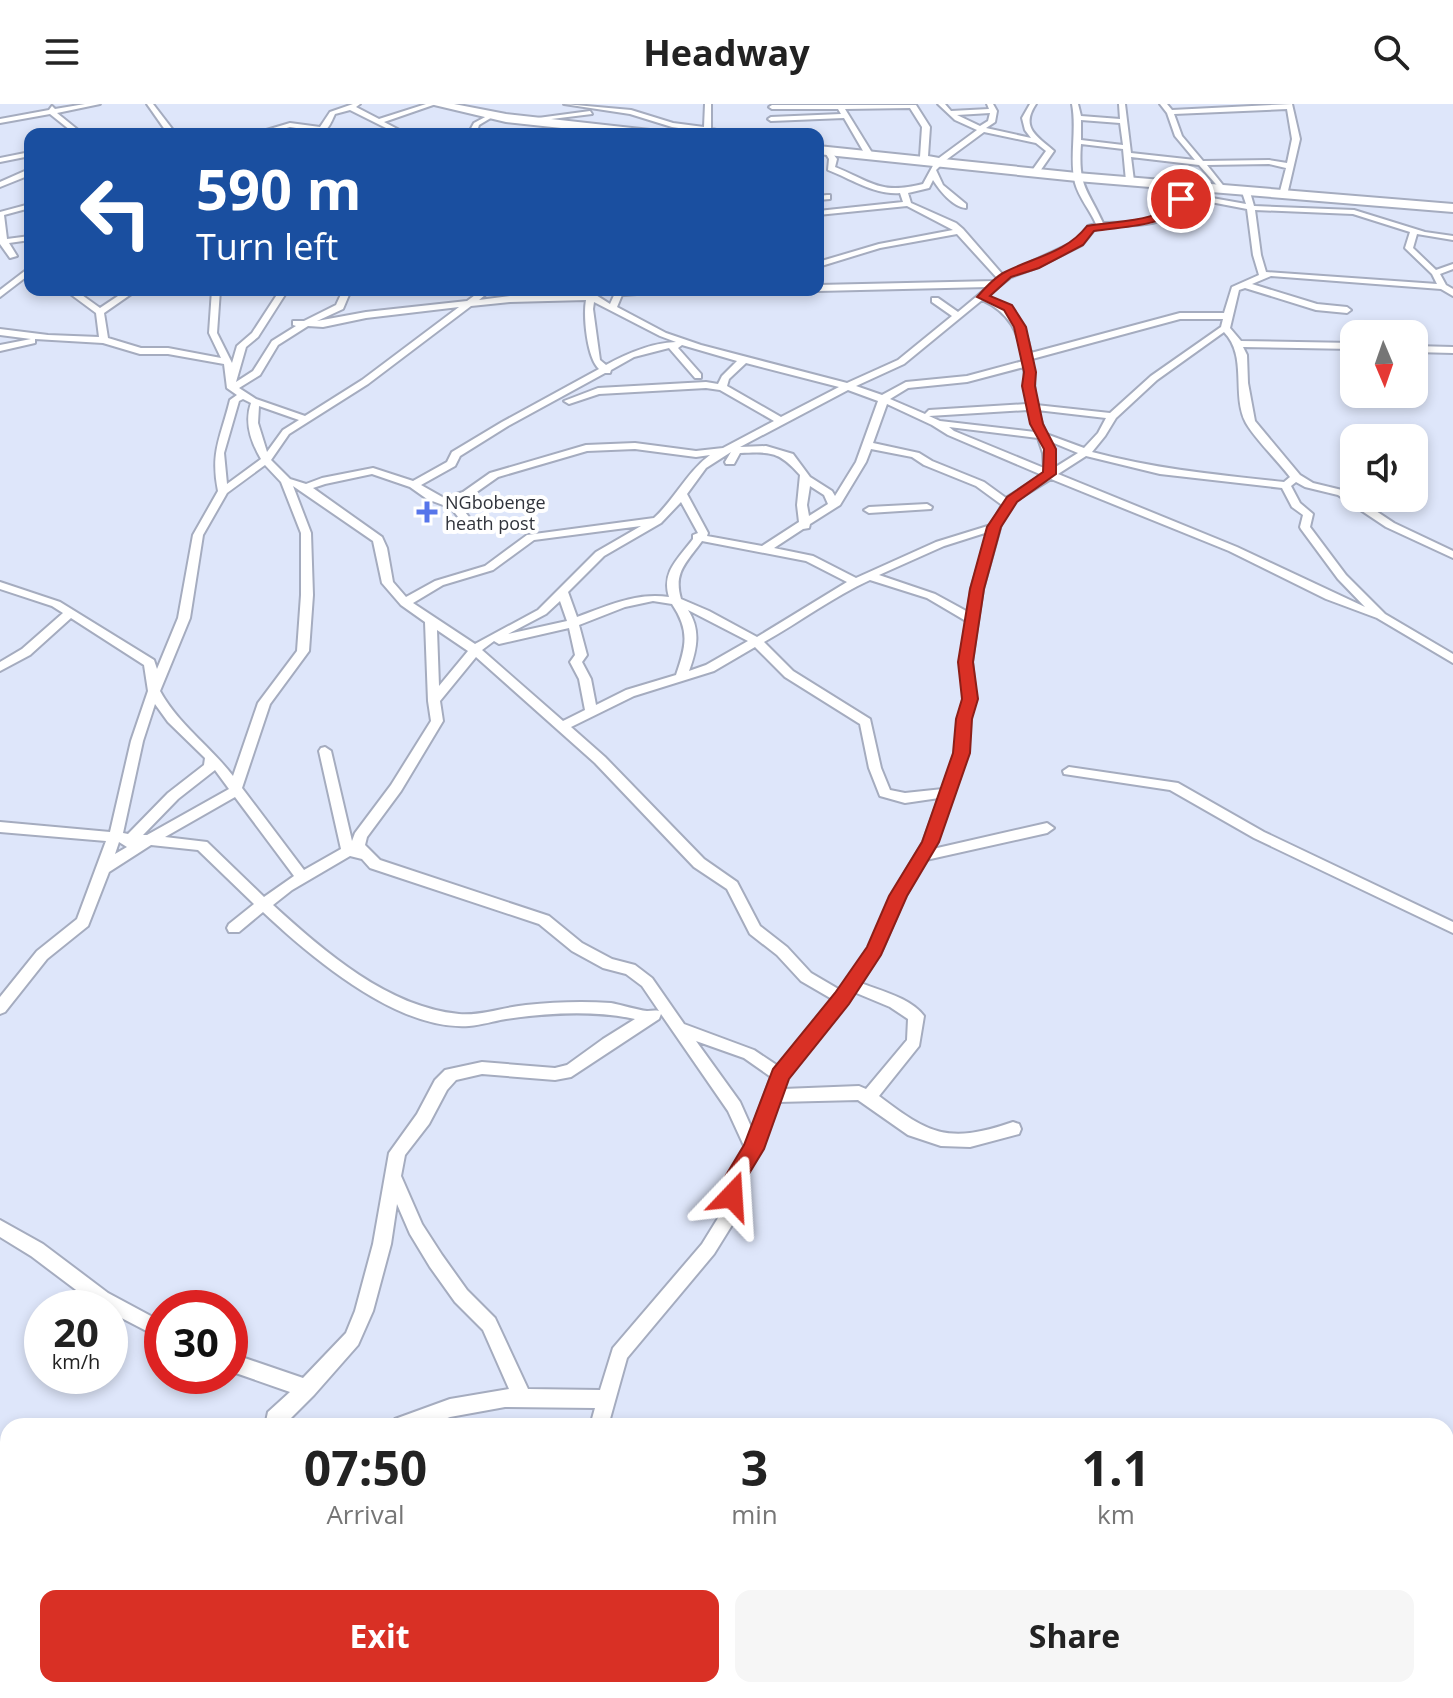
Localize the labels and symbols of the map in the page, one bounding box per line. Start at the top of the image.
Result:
pin [1147,165,1215,233]
north arrow [1340,320,1428,408]
place label: NGbobenge heath post [445,490,546,535]
marker: NGbobenge heath post [416,501,438,523]
position arrow [690,1154,774,1238]
speed limit sign: 30 [144,1290,248,1394]

